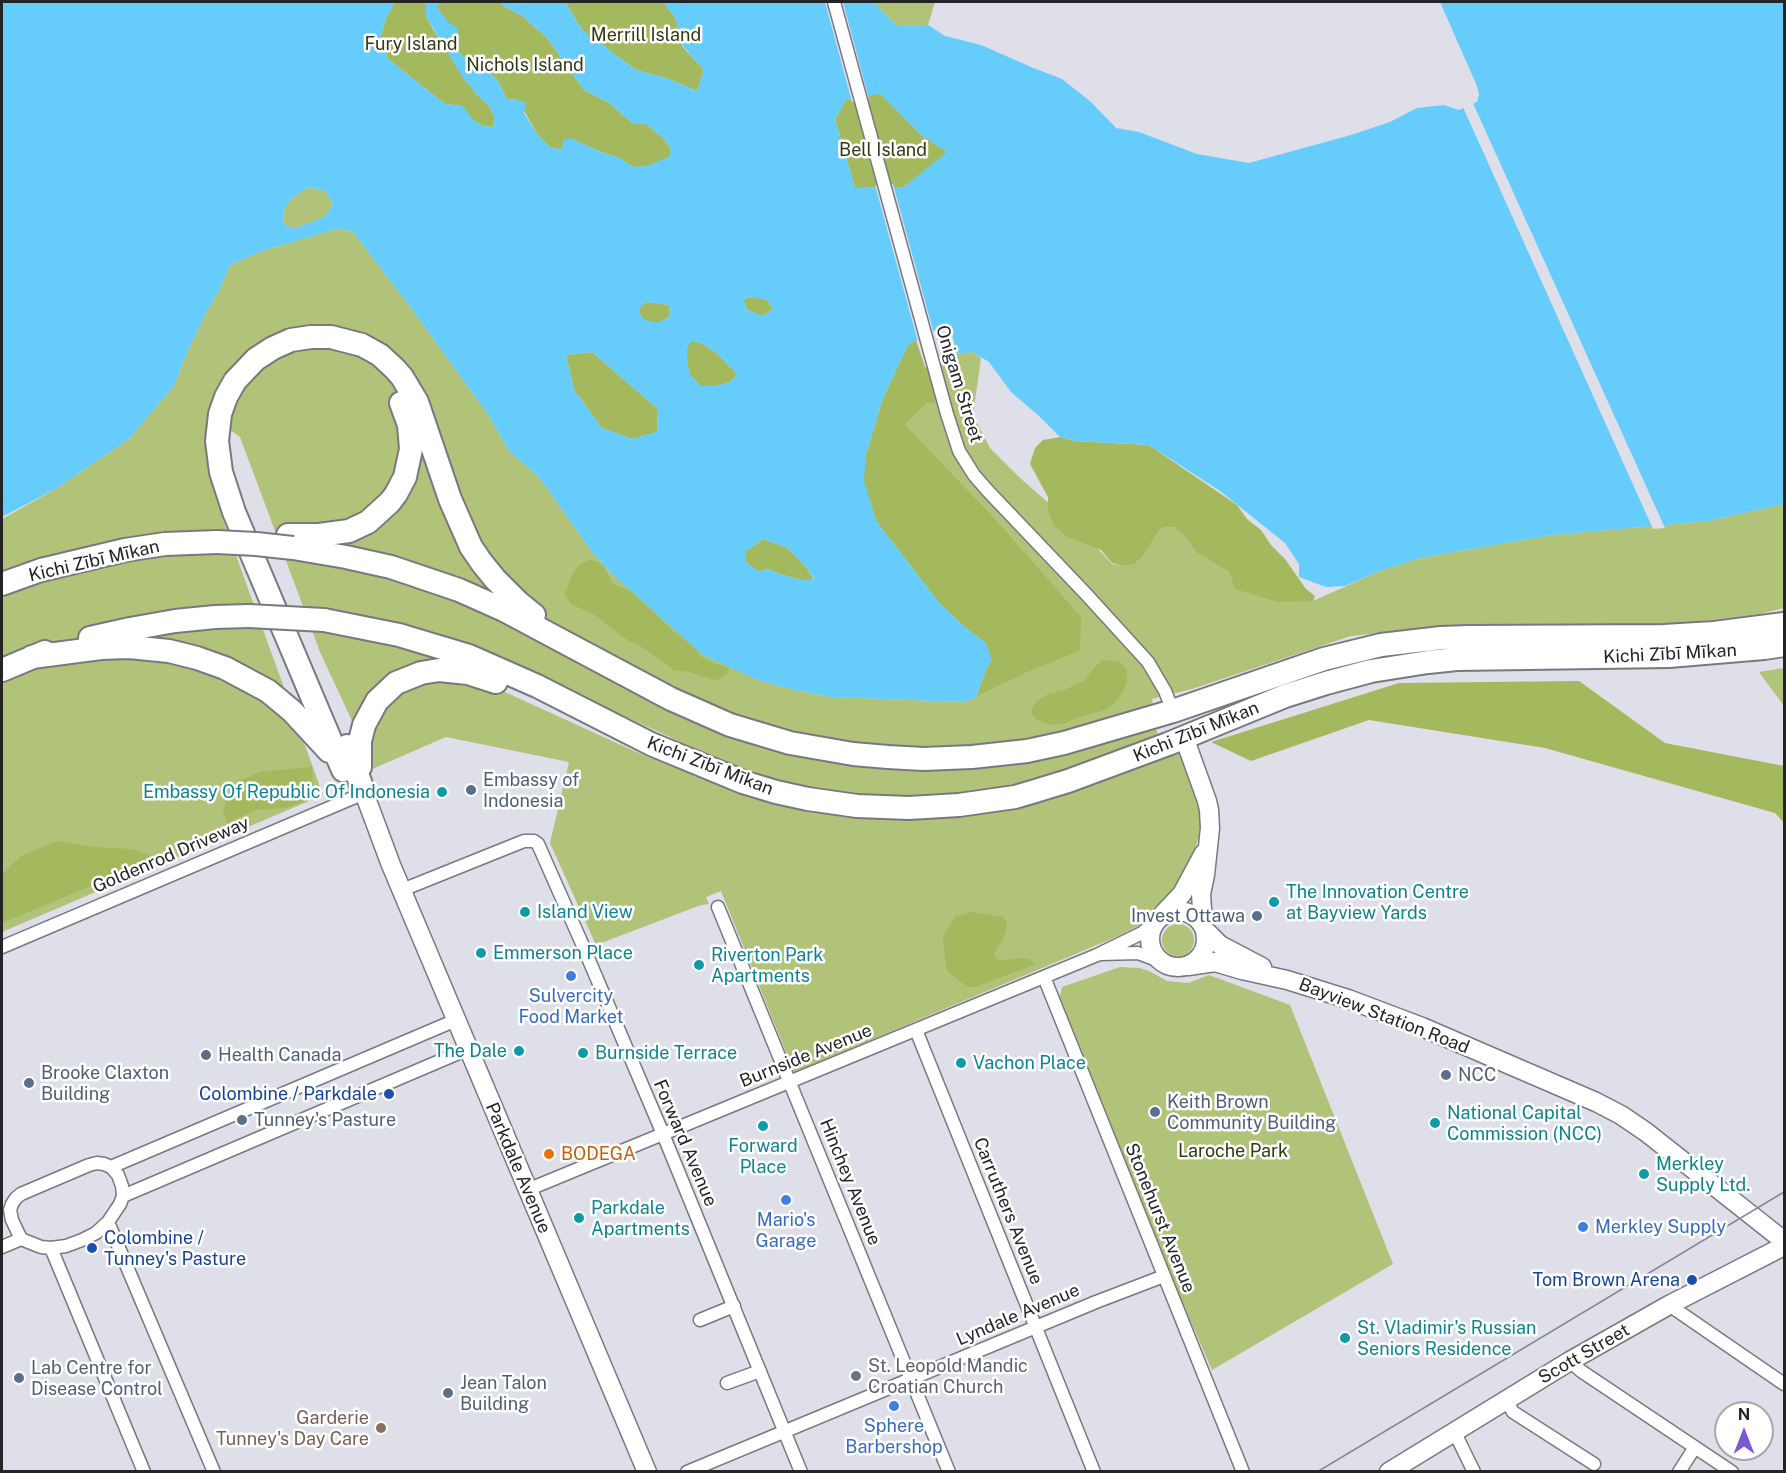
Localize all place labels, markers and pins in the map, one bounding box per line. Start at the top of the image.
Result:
place label: Embassy of Indonesia [483,769,579,812]
place label: Embassy Of Republic Of Indonesia [143,781,430,803]
marker: Embassy of Indonesia [464,783,478,797]
marker: Embassy Of Republic Of Indonesia [435,785,449,799]
place label: The Innovation Centre at Bayview Yards [1286,881,1469,924]
marker: The Innovation Centre at Bayview Yards [1267,895,1281,909]
place label: Island View [537,901,633,923]
marker: Island View [518,905,532,919]
place label: Invest Ottawa [1131,905,1245,927]
marker: Invest Ottawa [1250,909,1264,923]
place label: Emmerson Place [493,942,633,964]
place label: Riverton Park Apartments [711,944,823,986]
marker: Emmerson Place [474,946,488,960]
marker: Riverton Park Apartments [692,958,706,972]
marker: Sulvercity Food Market [564,969,578,983]
place label: Sulvercity Food Market [518,985,624,1028]
place label: The Dale [434,1040,507,1062]
place label: Burnside Terrace [595,1042,737,1064]
place label: Health Canada [218,1044,341,1066]
marker: The Dale [512,1044,526,1058]
marker: Burnside Terrace [576,1046,590,1060]
marker: Health Canada [199,1048,213,1062]
place label: Vachon Place [973,1052,1086,1074]
marker: Vachon Place [954,1056,968,1070]
place label: Brooke Claxton Building [41,1062,169,1104]
place label: NCC [1458,1064,1496,1086]
marker: NCC [1439,1068,1453,1082]
marker: Brooke Claxton Building [22,1076,36,1090]
place label: Colombine / Parkdale [199,1083,377,1105]
marker: Colombine / Parkdale [382,1087,396,1101]
place label: Keith Brown Community Building [1167,1091,1336,1134]
place label: National Capital Commission (NCC) [1447,1102,1602,1144]
marker: Keith Brown Community Building [1148,1105,1162,1119]
place label: Tunney's Pasture [254,1109,396,1131]
marker: Tunney's Pasture [235,1113,249,1127]
marker: National Capital Commission (NCC) [1428,1116,1442,1130]
marker: Forward Place [756,1119,770,1133]
place label: Forward Place [728,1135,798,1178]
place label: BODEGA [561,1143,636,1165]
marker: BODEGA [542,1147,556,1161]
place label: Merkley Supply Ltd. [1656,1153,1750,1196]
marker: Merkley Supply Ltd. [1637,1167,1651,1181]
marker: Mario's Garage [779,1193,793,1207]
place label: Parkdale Apartments [591,1197,690,1240]
place label: Mario's Garage [756,1209,816,1252]
marker: Parkdale Apartments [572,1211,586,1225]
place label: Merkley Supply [1595,1216,1726,1238]
marker: Merkley Supply [1576,1220,1590,1234]
place label: Colombine / Tunney's Pasture [104,1227,246,1270]
marker: Colombine / Tunney's Pasture [85,1241,99,1255]
place label: Tom Brown Arena [1532,1269,1680,1291]
marker: Tom Brown Arena [1685,1273,1699,1287]
place label: St. Vladimir's Russian Seniors Residence [1357,1317,1536,1360]
marker: St. Vladimir's Russian Seniors Residence [1338,1331,1352,1345]
place label: St. Leopold Mandic Croatian Church [868,1355,1028,1398]
place label: Lab Centre for Disease Control [31,1357,163,1400]
marker: St. Leopold Mandic Croatian Church [849,1369,863,1383]
marker: Lab Centre for Disease Control [12,1371,26,1385]
place label: Jean Talon Building [460,1372,547,1414]
marker: Jean Talon Building [441,1386,455,1400]
marker: Sphere Barbershop [887,1399,901,1413]
place label: Garderie Tunney's Day Care [216,1407,369,1450]
place label: Sphere Barbershop [845,1415,943,1458]
marker: Garderie Tunney's Day Care [374,1421,388,1435]

